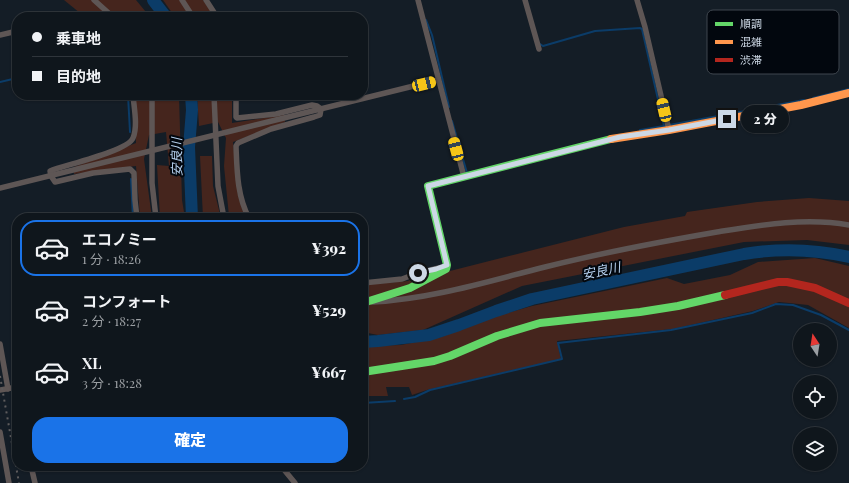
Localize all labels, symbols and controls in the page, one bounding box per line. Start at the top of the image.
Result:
legend [707,10,839,74]
text: 順調 [740,16,762,31]
text: 乗車地 [56,28,101,48]
text: 混雑 [740,34,762,49]
text: 渋滞 [740,52,762,67]
text: 目的地 [56,66,101,86]
car [411,75,437,93]
car [655,97,673,123]
callout: 2 分 [741,105,789,133]
route end [718,110,736,128]
text: 2 分 [754,110,776,127]
water label: 安良川 [167,135,185,177]
car [447,136,465,162]
text: エコノミー [82,229,157,249]
icon: car [34,230,70,266]
text: ¥392 [312,238,346,258]
text: 1 分 · 18:26 [82,250,141,267]
water label: 安良川 [580,257,624,282]
route start [409,264,427,282]
text: コンフォート [82,291,172,311]
icon: car [34,292,70,328]
text: ¥529 [312,300,346,320]
text: 2 分 · 18:27 [82,312,141,329]
north arrow [793,323,837,367]
map controls [793,323,837,471]
text: XL [82,353,102,373]
icon: car [34,354,70,390]
text: ¥667 [311,362,346,382]
text: 3 分 · 18:28 [82,374,142,391]
button: locate [793,375,837,419]
button: 確定 [32,417,348,463]
button: layers [793,427,837,471]

